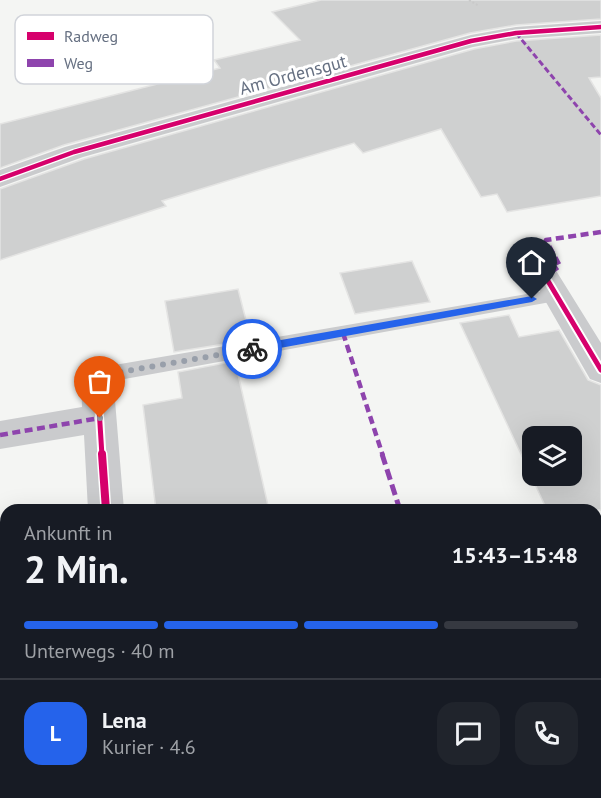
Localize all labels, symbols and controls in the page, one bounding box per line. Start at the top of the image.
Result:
legend [15,15,213,84]
text: Radweg [64,26,118,46]
street label: Am Ordensgut [237,49,349,100]
text: Weg [64,53,93,73]
pin [506,237,557,299]
icon: home [515,246,548,279]
courier [222,319,282,379]
icon: bike [236,333,269,366]
pin [74,356,125,418]
icon: bag [83,365,116,398]
map controls [522,426,582,486]
button: layers [522,426,582,486]
text: Ankunft in [24,520,112,546]
text: 15:43–15:48 [452,541,578,569]
text: 2 Min. [24,543,129,594]
text: Unterwegs · 40 m [24,638,174,664]
button: chat [437,702,500,765]
button: phone [515,702,578,765]
text: Lena [102,706,147,734]
text: L [50,719,61,747]
text: Kurier · 4.6 [102,734,196,760]

